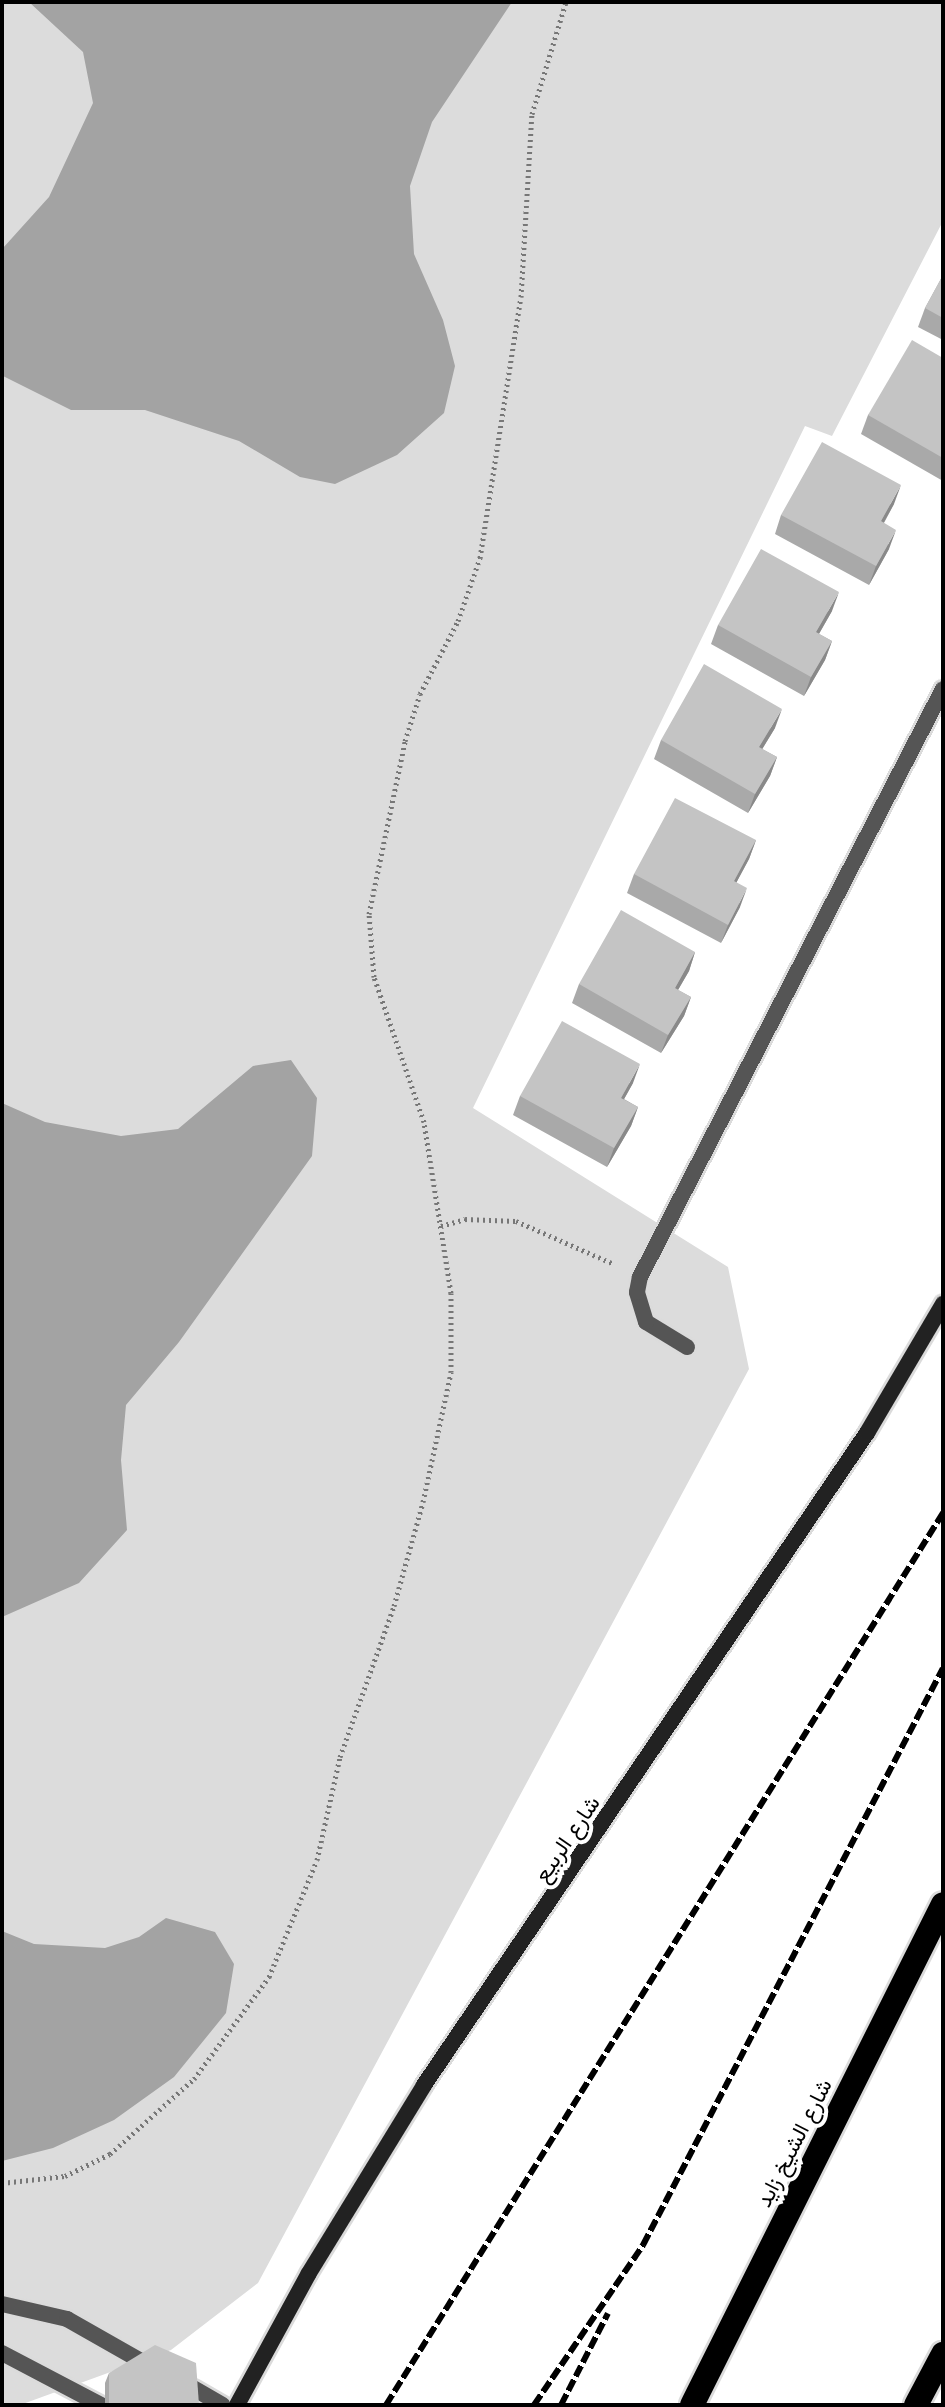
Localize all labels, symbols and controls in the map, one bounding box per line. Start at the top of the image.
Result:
street label: شارع الربيع [529,1791,605,1887]
street label: شارع الشيخ زايد [750,2075,838,2211]

